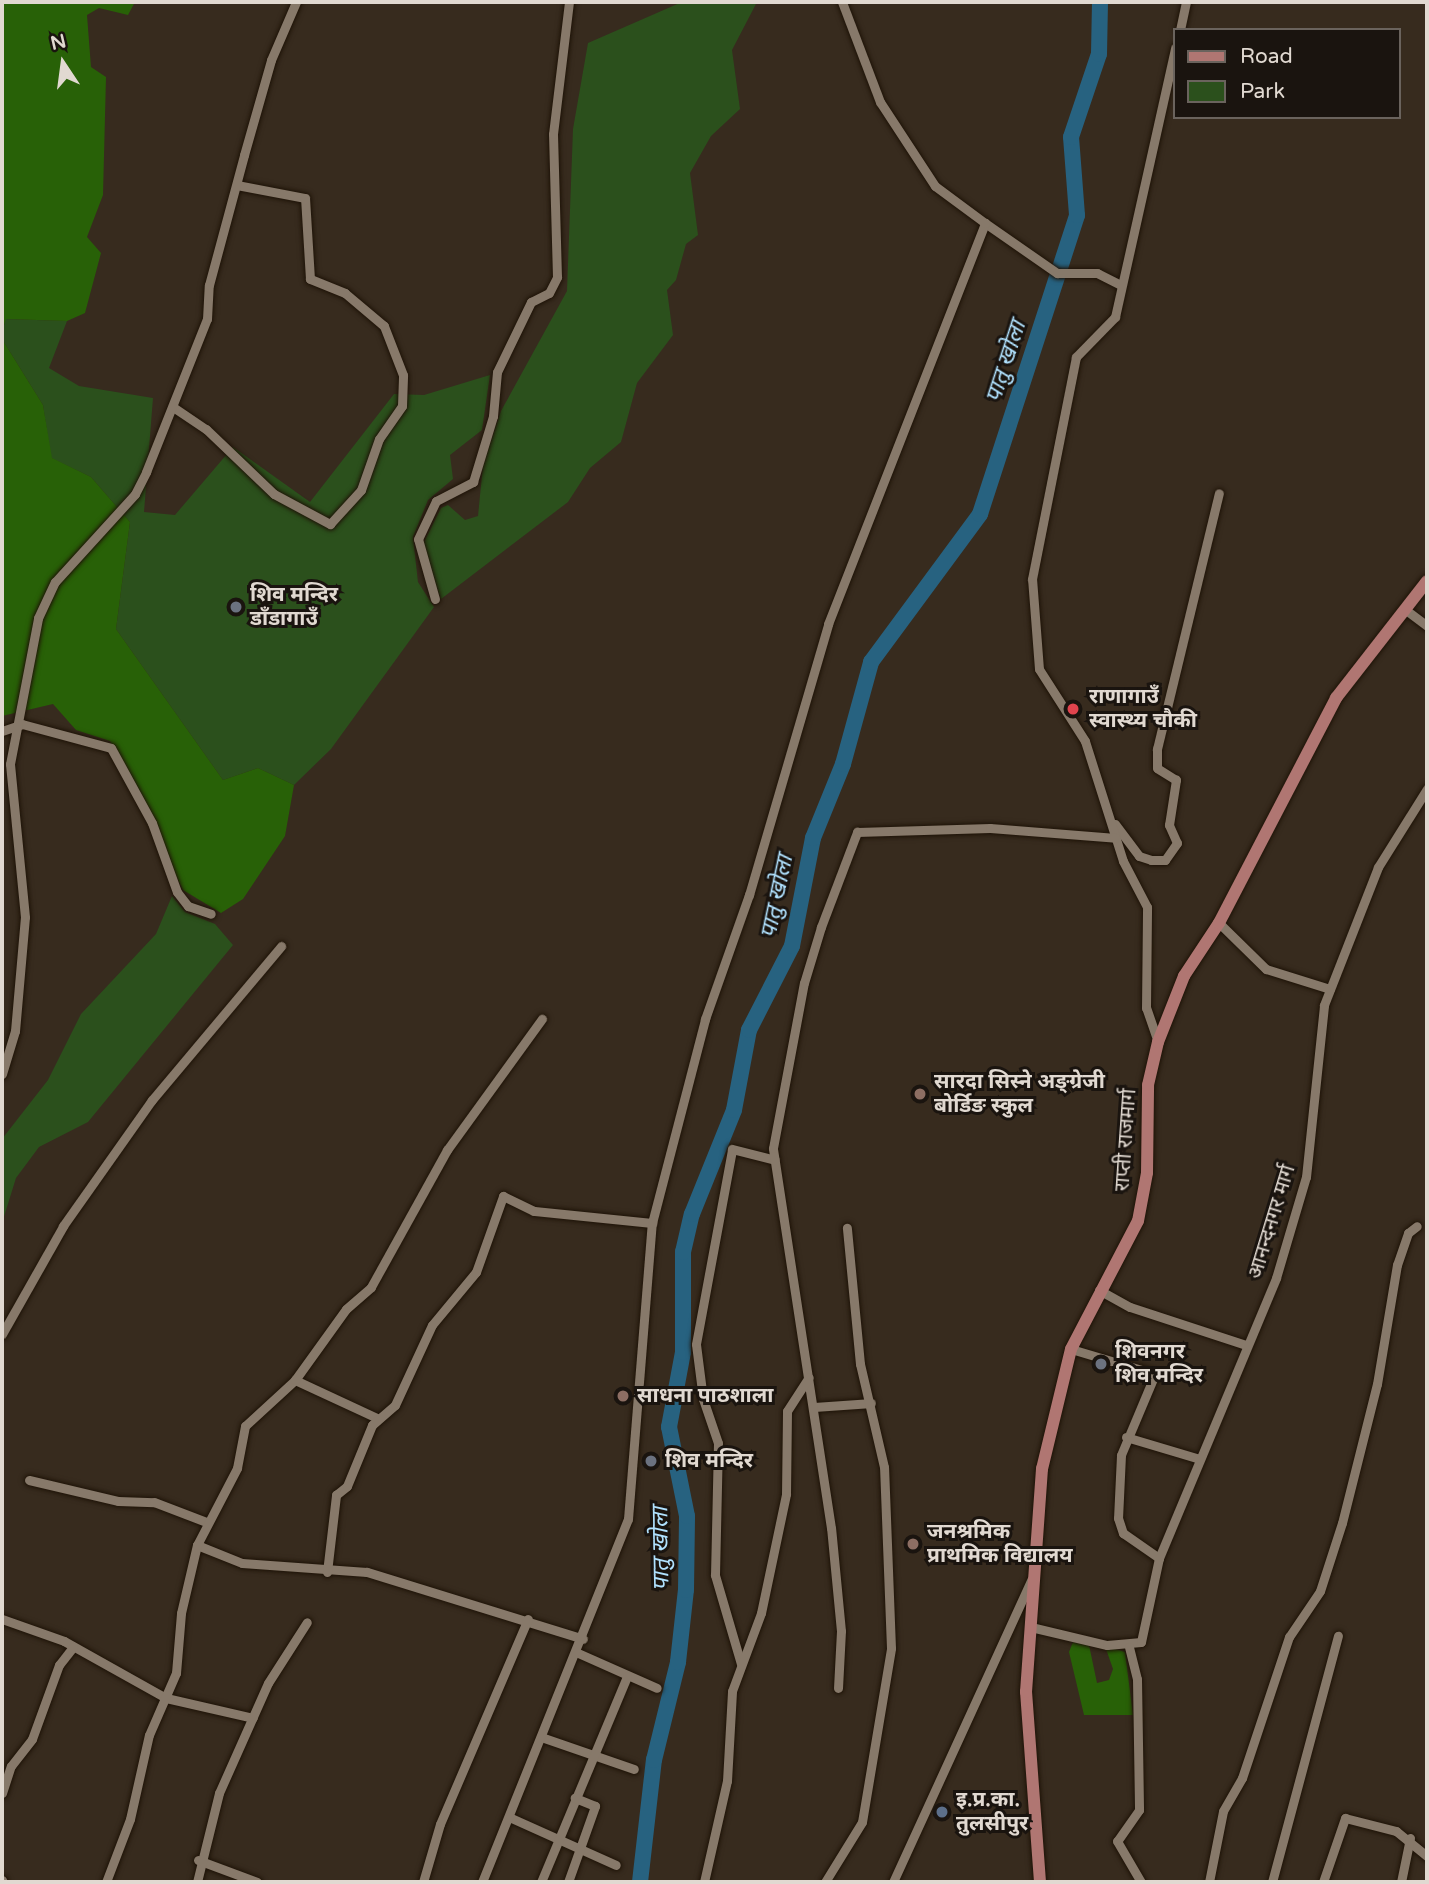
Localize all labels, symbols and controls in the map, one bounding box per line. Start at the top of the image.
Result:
north arrow [28,28,98,98]
legend [1174,28,1401,119]
text: N [48,30,68,55]
text: Road [1240,44,1293,69]
text: Park [1240,79,1285,104]
water label: पातु खोला [980,318,1032,406]
place label: शिव मन्दिर डाँडागाउँ [250,582,338,632]
marker: शिव मन्दिर डाँडागाउँ [228,599,244,615]
place label: राणागाउँ स्वास्थ्य चौकी [1089,684,1197,734]
marker: राणागाउँ स्वास्थ्य चौकी [1063,699,1083,719]
water label: पातु खोला [755,853,799,941]
place label: सारदा सिस्ने अङ्ग्रेजी बोर्डिङ स्कुल [934,1069,1105,1119]
marker: सारदा सिस्ने अङ्ग्रेजी बोर्डिङ स्कुल [912,1086,928,1102]
street label: राप्ती राजमार्ग [1110,1088,1142,1192]
street label: आनन्दनगर मार्ग [1243,1162,1301,1282]
place label: शिवनगर शिव मन्दिर [1115,1339,1203,1389]
marker: शिवनगर शिव मन्दिर [1093,1356,1109,1372]
place label: साधना पाठशाला [637,1383,773,1409]
marker: साधना पाठशाला [615,1388,631,1404]
place label: शिव मन्दिर [665,1448,753,1474]
marker: शिव मन्दिर [643,1453,659,1469]
water label: पातु खोला [646,1507,676,1591]
place label: जनश्रमिक प्राथमिक विद्यालय [927,1519,1072,1569]
marker: जनश्रमिक प्राथमिक विद्यालय [905,1536,921,1552]
place label: इ.प्र.का. तुलसीपुर [956,1787,1028,1837]
marker: इ.प्र.का. तुलसीपुर [934,1804,950,1820]

